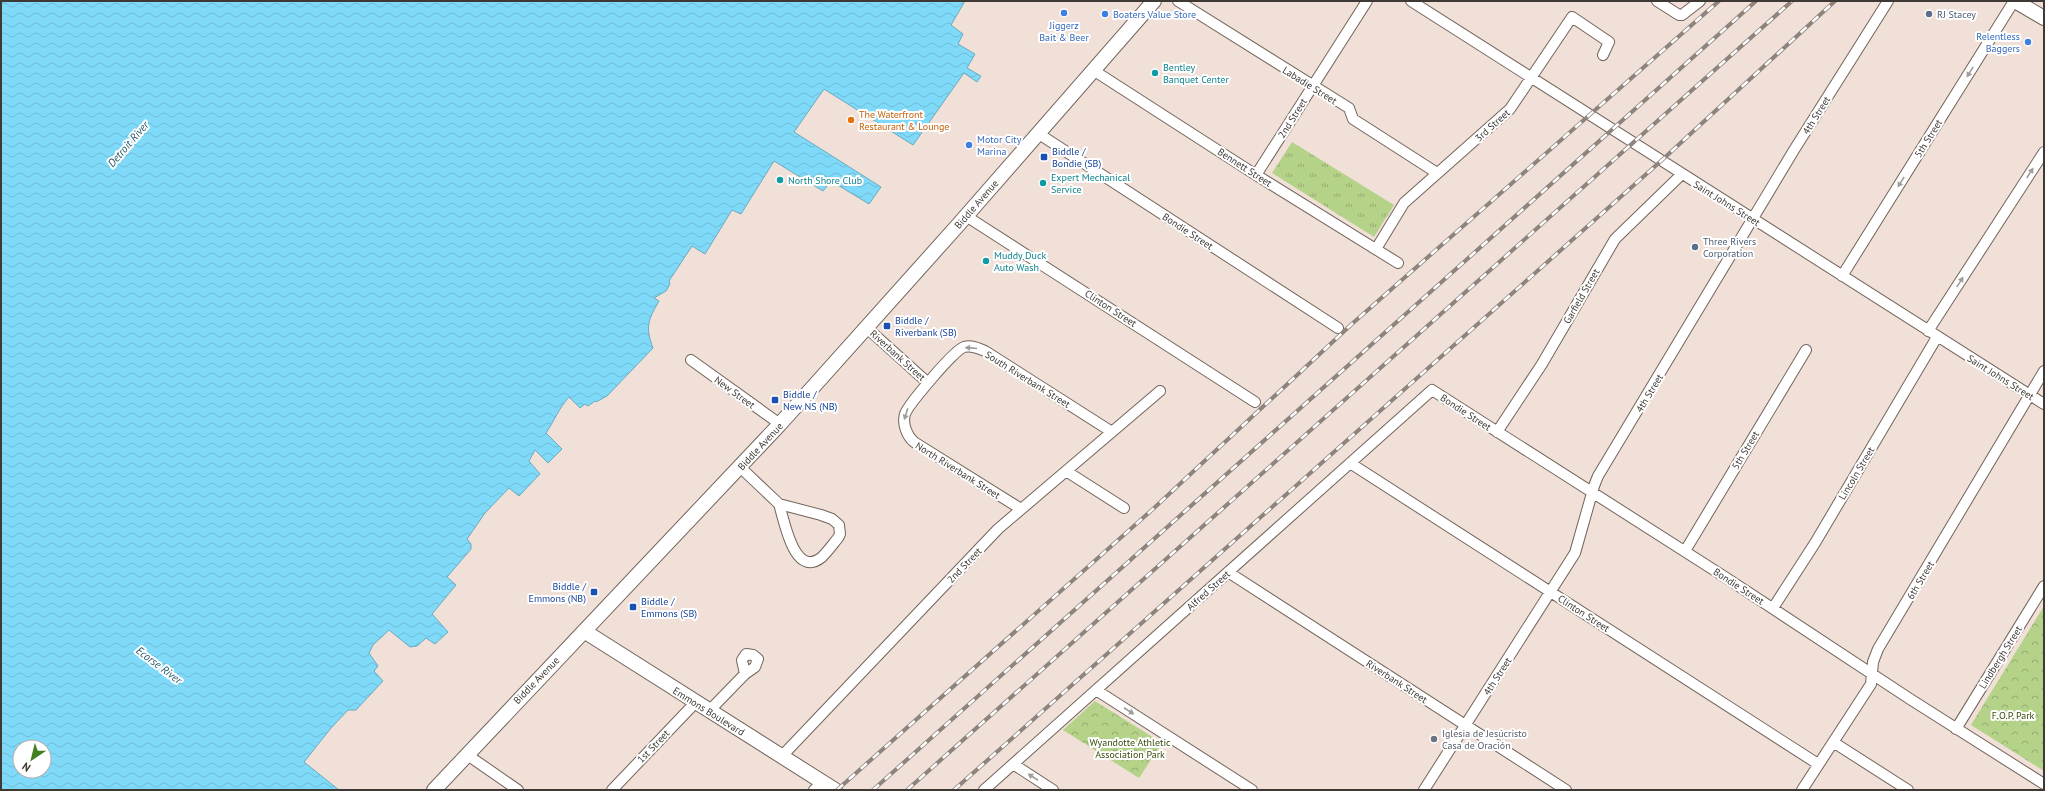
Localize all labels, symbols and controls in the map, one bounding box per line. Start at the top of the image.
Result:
marker: Jiggerz Bait & Beer [1059,8,1069,18]
place label: Boaters Value Store [1113,8,1196,21]
place label: RJ Stacey [1937,8,1976,21]
marker: Boaters Value Store [1100,9,1110,19]
marker: RJ Stacey [1924,9,1934,19]
place label: Jiggerz Bait & Beer [1039,19,1089,44]
place label: Relentless Baggers [1976,30,2020,55]
marker: Relentless Baggers [2023,37,2033,47]
place label: Bentley Banquet Center [1163,61,1229,86]
street label: Labadie Street [1280,64,1340,108]
one-way arrow [1966,67,1974,77]
marker: Bentley Banquet Center [1150,68,1160,78]
street label: 4th Street [1800,93,1834,137]
street label: 2nd Street [1275,95,1310,141]
street label: 3rd Street [1472,106,1513,144]
place label: The Waterfront Restaurant & Lounge [859,108,949,133]
marker: The Waterfront Restaurant & Lounge [846,115,856,125]
street label: 5th Street [1912,116,1946,160]
water label: Detroit River [104,117,153,170]
place label: Motor City Marina [977,133,1022,158]
marker: Motor City Marina [964,140,974,150]
place label: Biddle / Bondie (SB) [1052,145,1101,170]
street label: Bennett Street [1215,145,1275,190]
marker: Biddle / Bondie (SB) [1039,152,1049,162]
one-way arrow [2027,167,2034,179]
place label: Expert Mechanical Service [1051,171,1130,196]
place label: North Shore Club [788,174,862,187]
marker: North Shore Club [775,175,785,185]
street label: Biddle Avenue [952,177,1001,232]
one-way arrow [1897,177,1905,187]
marker: Expert Mechanical Service [1038,178,1048,188]
street label: Saint Johns Street [1691,178,1763,229]
street label: Bondie Street [1160,210,1216,253]
place label: Three Rivers Corporation [1703,235,1756,260]
marker: Three Rivers Corporation [1690,242,1700,252]
place label: Muddy Duck Auto Wash [994,249,1046,274]
marker: Muddy Duck Auto Wash [981,256,991,266]
street label: Garfield Street [1560,266,1603,326]
one-way arrow [1956,277,1964,288]
street label: Clinton Street [1082,287,1140,330]
place label: Biddle / Riverbank (SB) [895,314,957,339]
marker: Biddle / Riverbank (SB) [882,321,892,331]
street label: Riverbank Street [867,327,929,384]
one-way arrow [965,344,977,351]
street label: South Riverbank Street [983,348,1073,411]
street label: Saint Johns Street [1965,352,2037,403]
street label: 4th Street [1633,371,1666,415]
street label: New Street [712,373,758,412]
place label: Biddle / New NS (NB) [783,388,838,413]
street label: Bondie Street [1438,391,1494,434]
marker: Biddle / New NS (NB) [770,395,780,405]
one-way arrow [903,408,909,420]
street label: Biddle Avenue [735,420,786,473]
street label: 5th Street [1729,428,1762,472]
street label: North Riverbank Street [913,439,1003,502]
street label: Lincoln Street [1836,444,1878,502]
street label: 2nd Street [944,544,985,586]
street label: 6th Street [1904,558,1937,602]
street label: Bondie Street [1711,565,1767,608]
street label: Alfred Street [1184,567,1233,613]
place label: Biddle / Emmons (NB) [529,580,586,605]
marker: Biddle / Emmons (NB) [589,587,599,597]
street label: Clinton Street [1555,592,1613,635]
place label: Biddle / Emmons (SB) [641,595,697,620]
marker: Biddle / Emmons (SB) [628,602,638,612]
street label: Lindbergh Street [1976,623,2025,691]
water label: Ecorse River [133,643,186,688]
street label: Biddle Avenue [511,654,562,707]
street label: 4th Street [1480,654,1515,698]
street label: Riverbank Street [1364,657,1430,706]
street label: Emmons Boulevard [670,684,747,739]
one-way arrow [1124,707,1134,715]
park label: F.O.P. Park [1992,709,2035,722]
street label: 1st Street [634,727,673,766]
place label: Iglesia de Jesúcristo Casa de Oración [1442,727,1527,752]
marker: Iglesia de Jesúcristo Casa de Oración [1429,734,1439,744]
park label: Wyandotte Athletic Association Park [1089,736,1171,761]
north arrow [12,739,52,779]
text: N [19,759,33,775]
one-way arrow [1028,773,1038,781]

